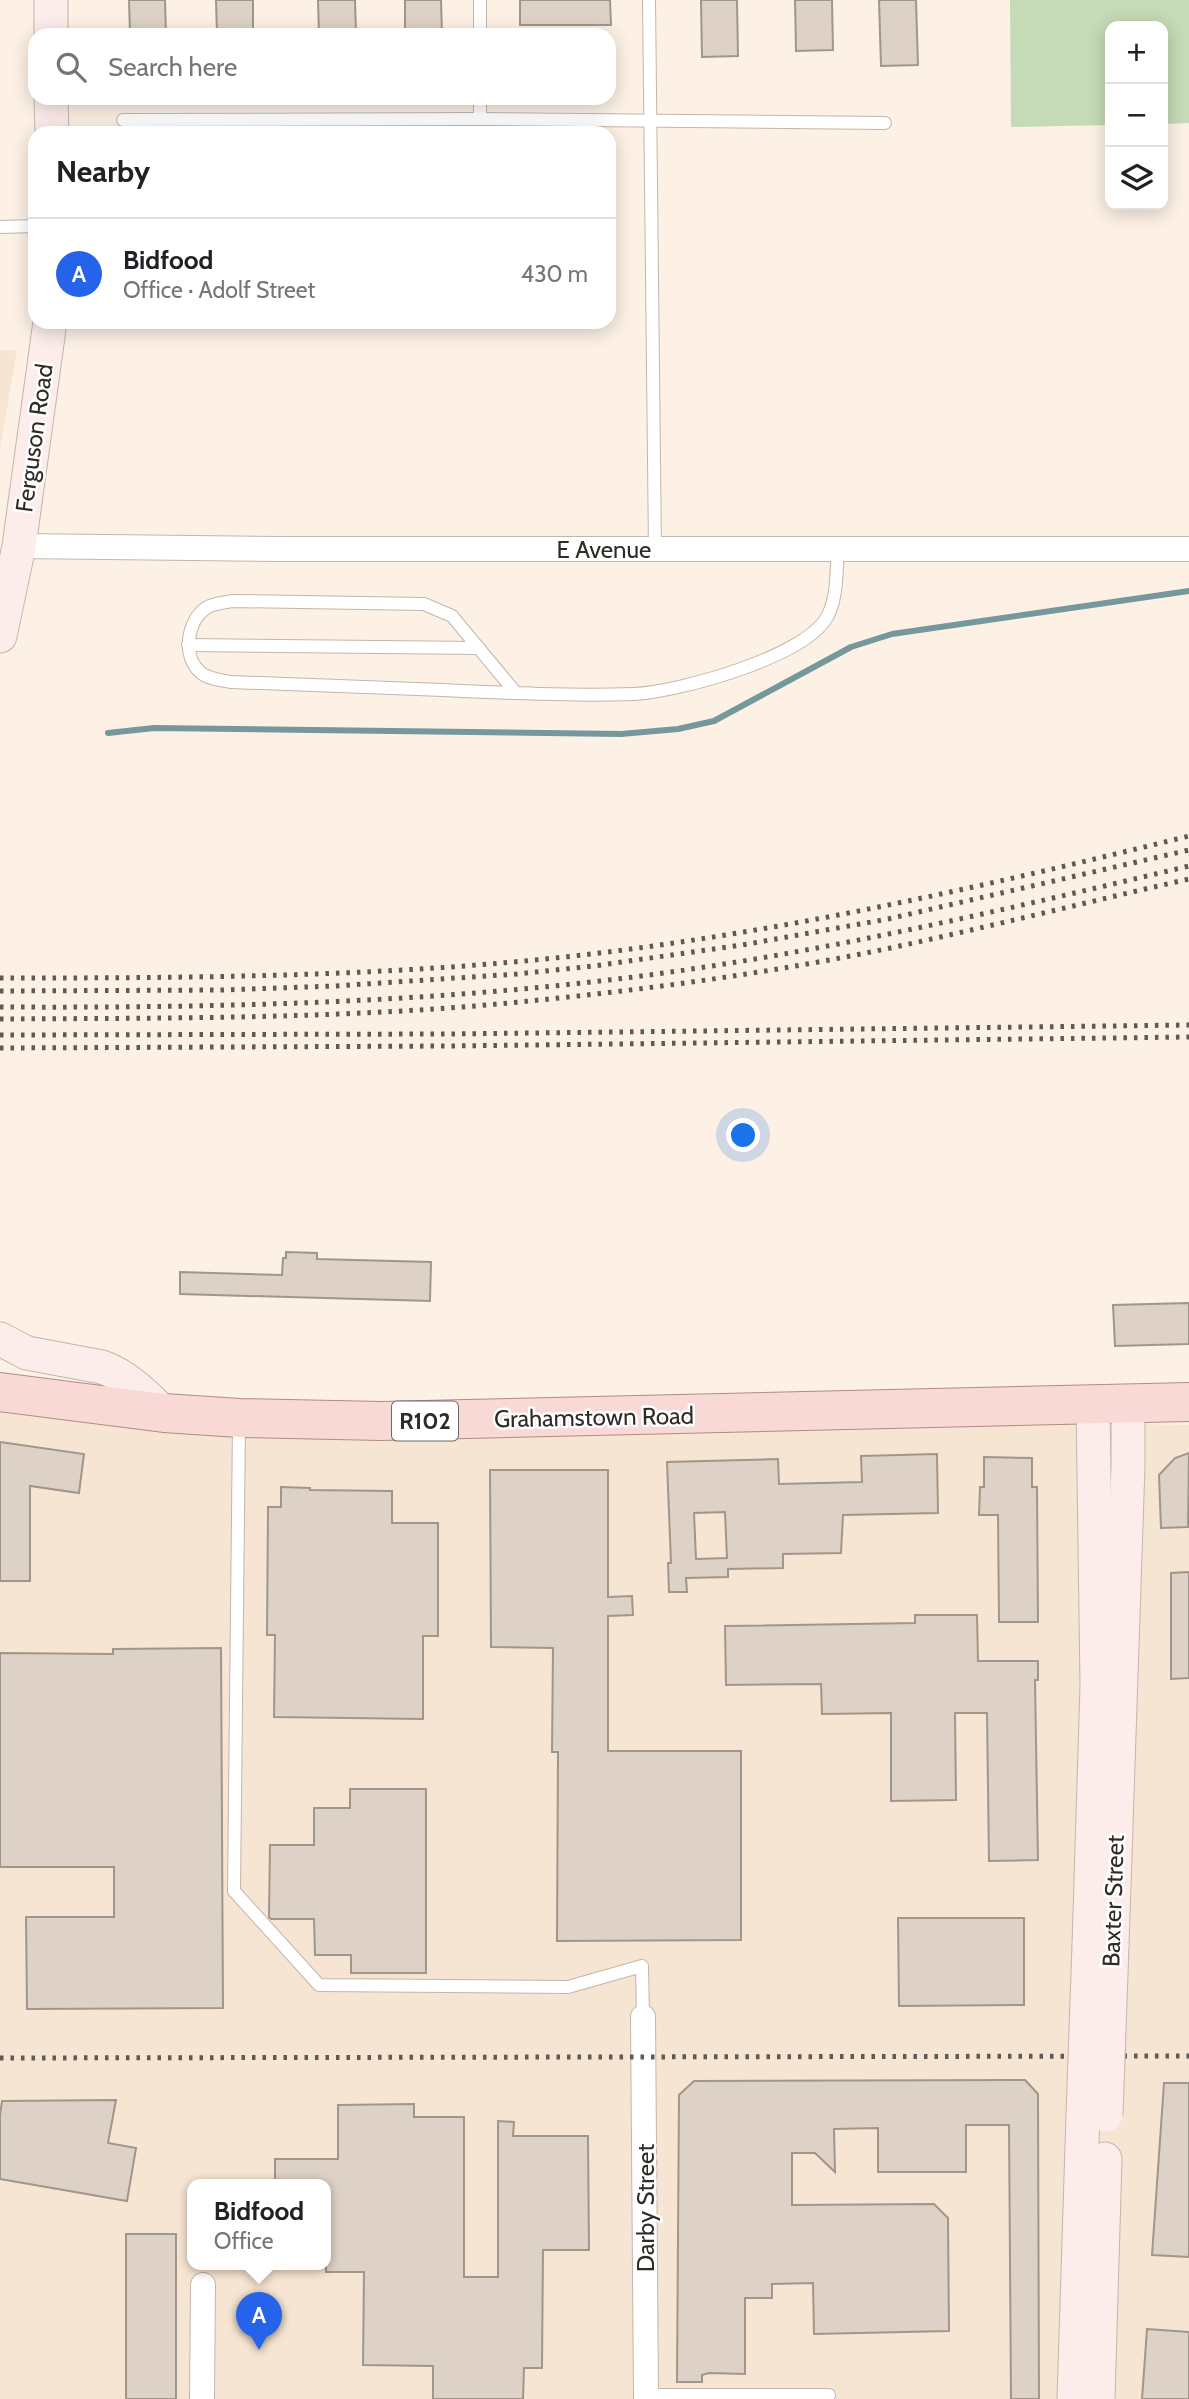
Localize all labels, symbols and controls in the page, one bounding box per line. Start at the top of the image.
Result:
map controls [1105,21,1168,210]
button: + [1105,21,1168,84]
search box [28,28,616,105]
icon: search [52,48,90,86]
text: Search here [108,51,237,83]
button: − [1105,84,1168,147]
button: layers [1105,147,1168,210]
text: Nearby [56,153,150,190]
text: Bidfood [123,244,213,276]
text: A [72,260,86,288]
text: 430 m [521,260,588,288]
text: Office · Adolf Street [123,276,315,304]
street label: Ferguson Road [9,362,59,514]
street label: E Avenue [557,535,651,564]
your location [726,1118,760,1152]
street label: Grahamstown Road [494,1401,694,1433]
road number: R102 [392,1402,458,1440]
street label: Baxter Street [1096,1834,1130,1968]
street label: Darby Street [631,2144,660,2272]
popup [187,2179,331,2270]
text: Bidfood [214,2195,304,2227]
text: Office [214,2227,274,2255]
pin: A [236,2292,282,2350]

